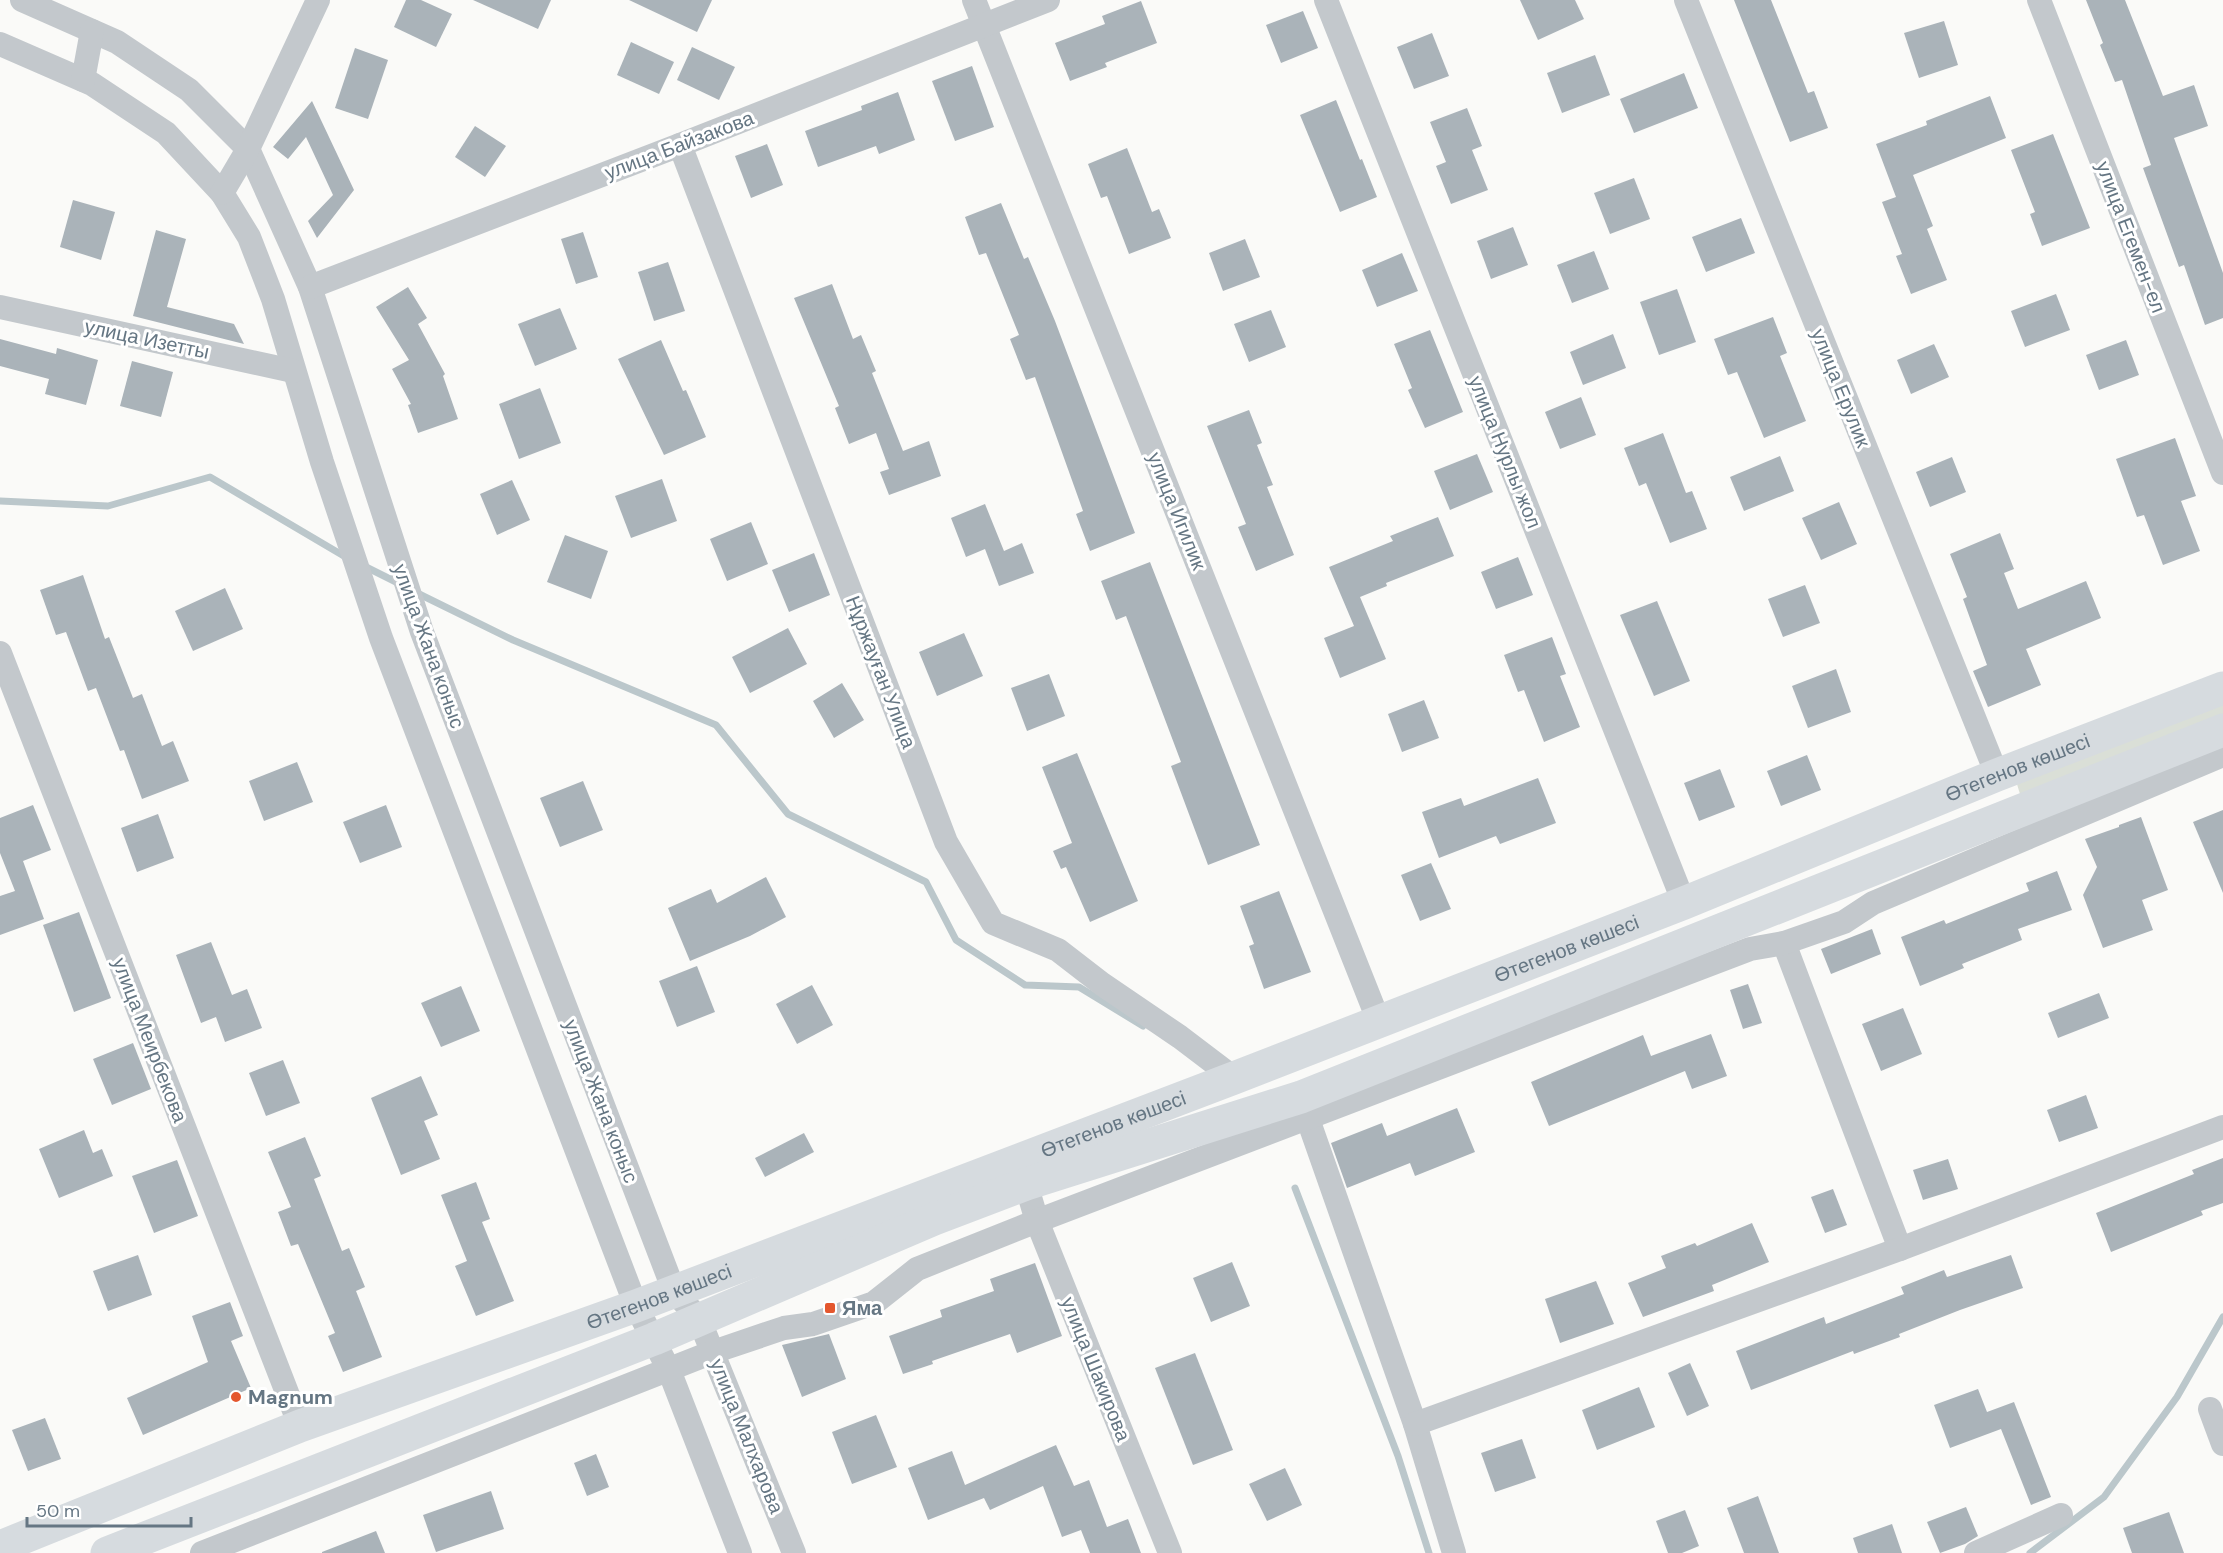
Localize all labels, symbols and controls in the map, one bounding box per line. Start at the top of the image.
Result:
street label: улица Байзакова [601,104,758,185]
street label: улица Егемен-ел [2090,157,2172,317]
street label: улица Изетты [82,313,212,365]
street label: улица Ерулик [1805,325,1877,451]
street label: улица Нурлы жол [1463,372,1547,532]
street label: улица Игилик [1142,448,1213,574]
street label: улица Жана коныс [387,560,471,732]
street label: Нұржауған Улица [840,592,922,753]
street label: Өтегенов көшесі [1941,728,2093,808]
street label: Өтегенов көшесі [1490,909,1643,989]
street label: улица Меирбекова [107,954,194,1127]
street label: улица Жана коныс [558,1016,644,1186]
street label: Өтегенов көшесі [1037,1085,1189,1163]
street label: Өтегенов көшесі [583,1258,735,1336]
street label: улица Шакирова [1055,1293,1137,1446]
place label: Яма [842,1295,883,1321]
marker: Яма [823,1301,837,1315]
street label: улица Малхарова [704,1355,790,1518]
place label: Magnum [248,1384,333,1410]
marker: Magnum [229,1390,243,1404]
scale bar [27,1490,190,1528]
text: 50 m [36,1499,80,1523]

